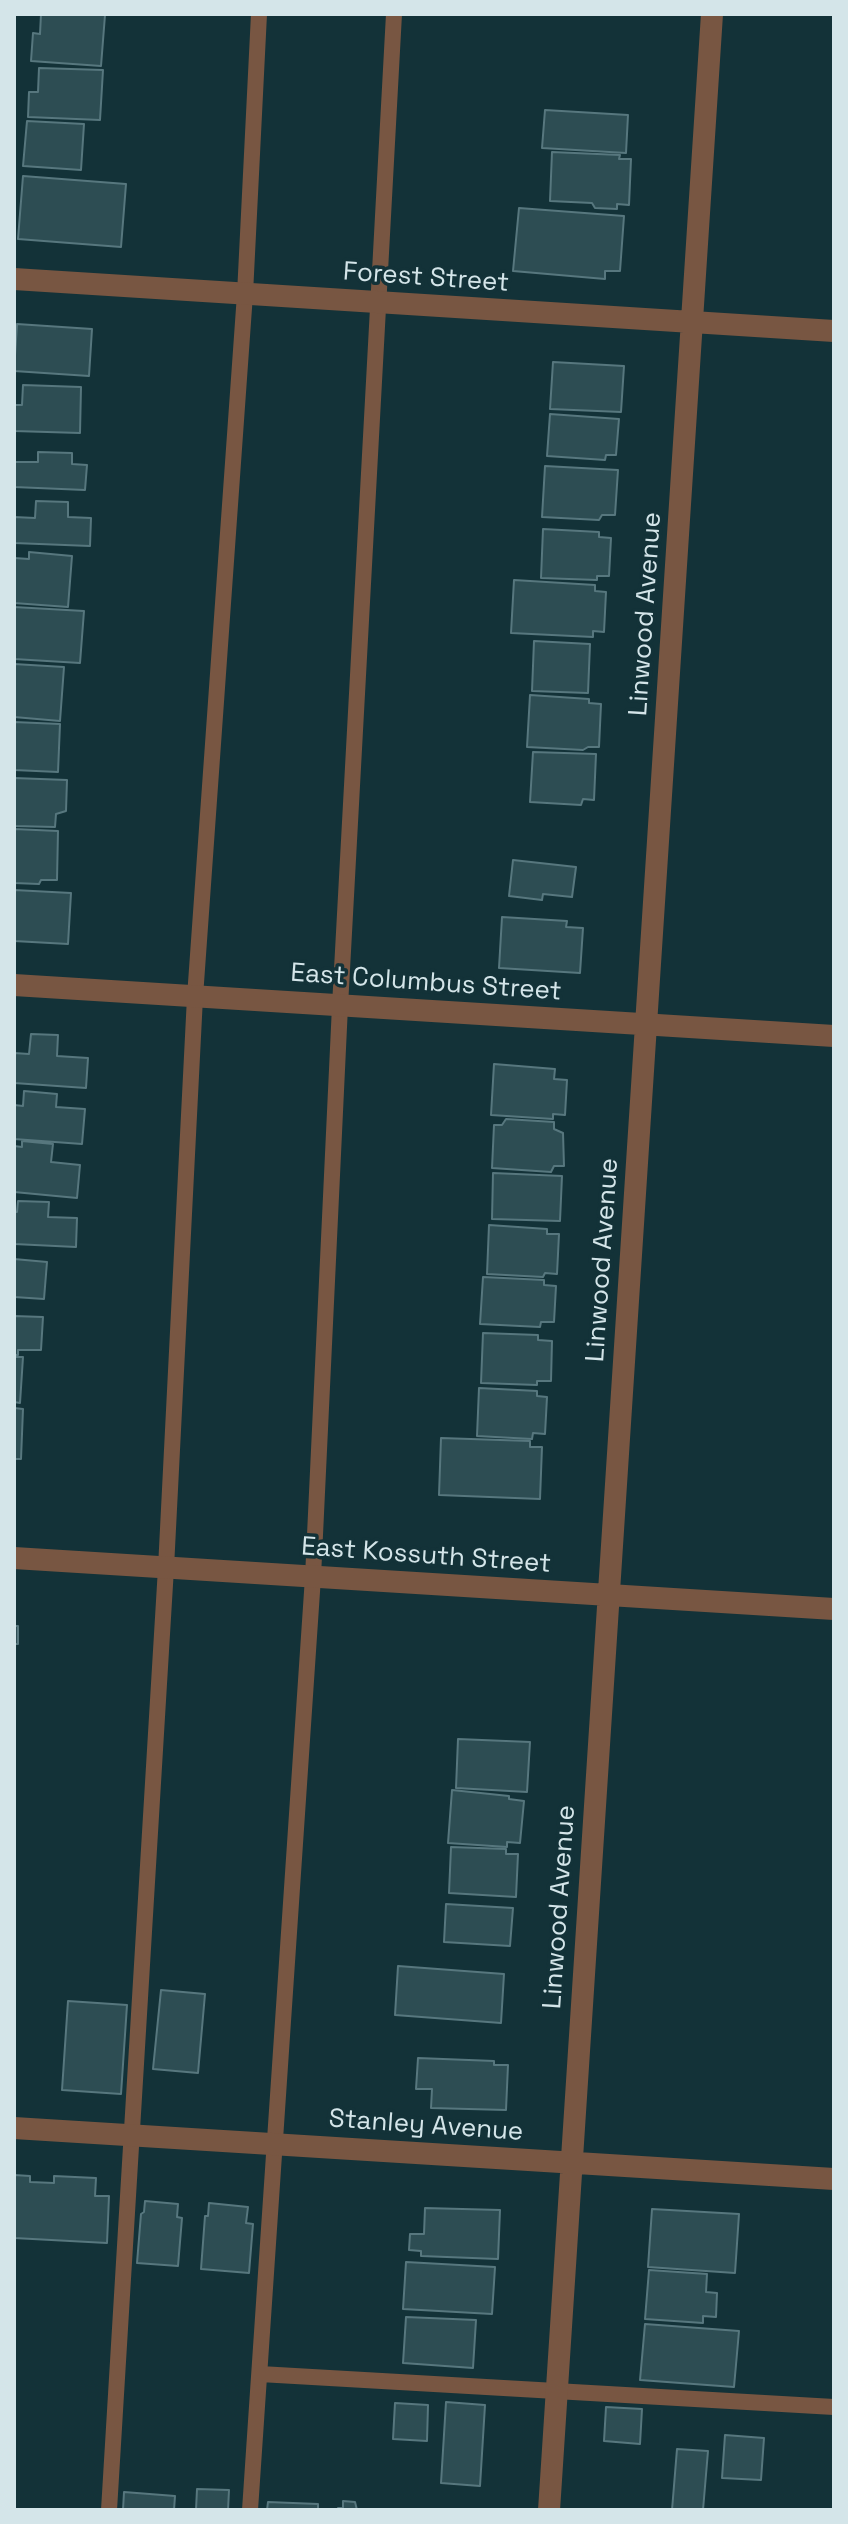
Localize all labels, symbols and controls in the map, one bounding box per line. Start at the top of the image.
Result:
street label: Forest Street [342,257,510,299]
street label: Linwood Avenue [623,511,669,717]
street label: East Columbus Street [290,958,562,1008]
street label: Linwood Avenue [580,1157,626,1363]
street label: East Kossuth Street [300,1532,552,1580]
street label: Linwood Avenue [537,1804,583,2010]
street label: Stanley Avenue [328,2104,524,2148]

